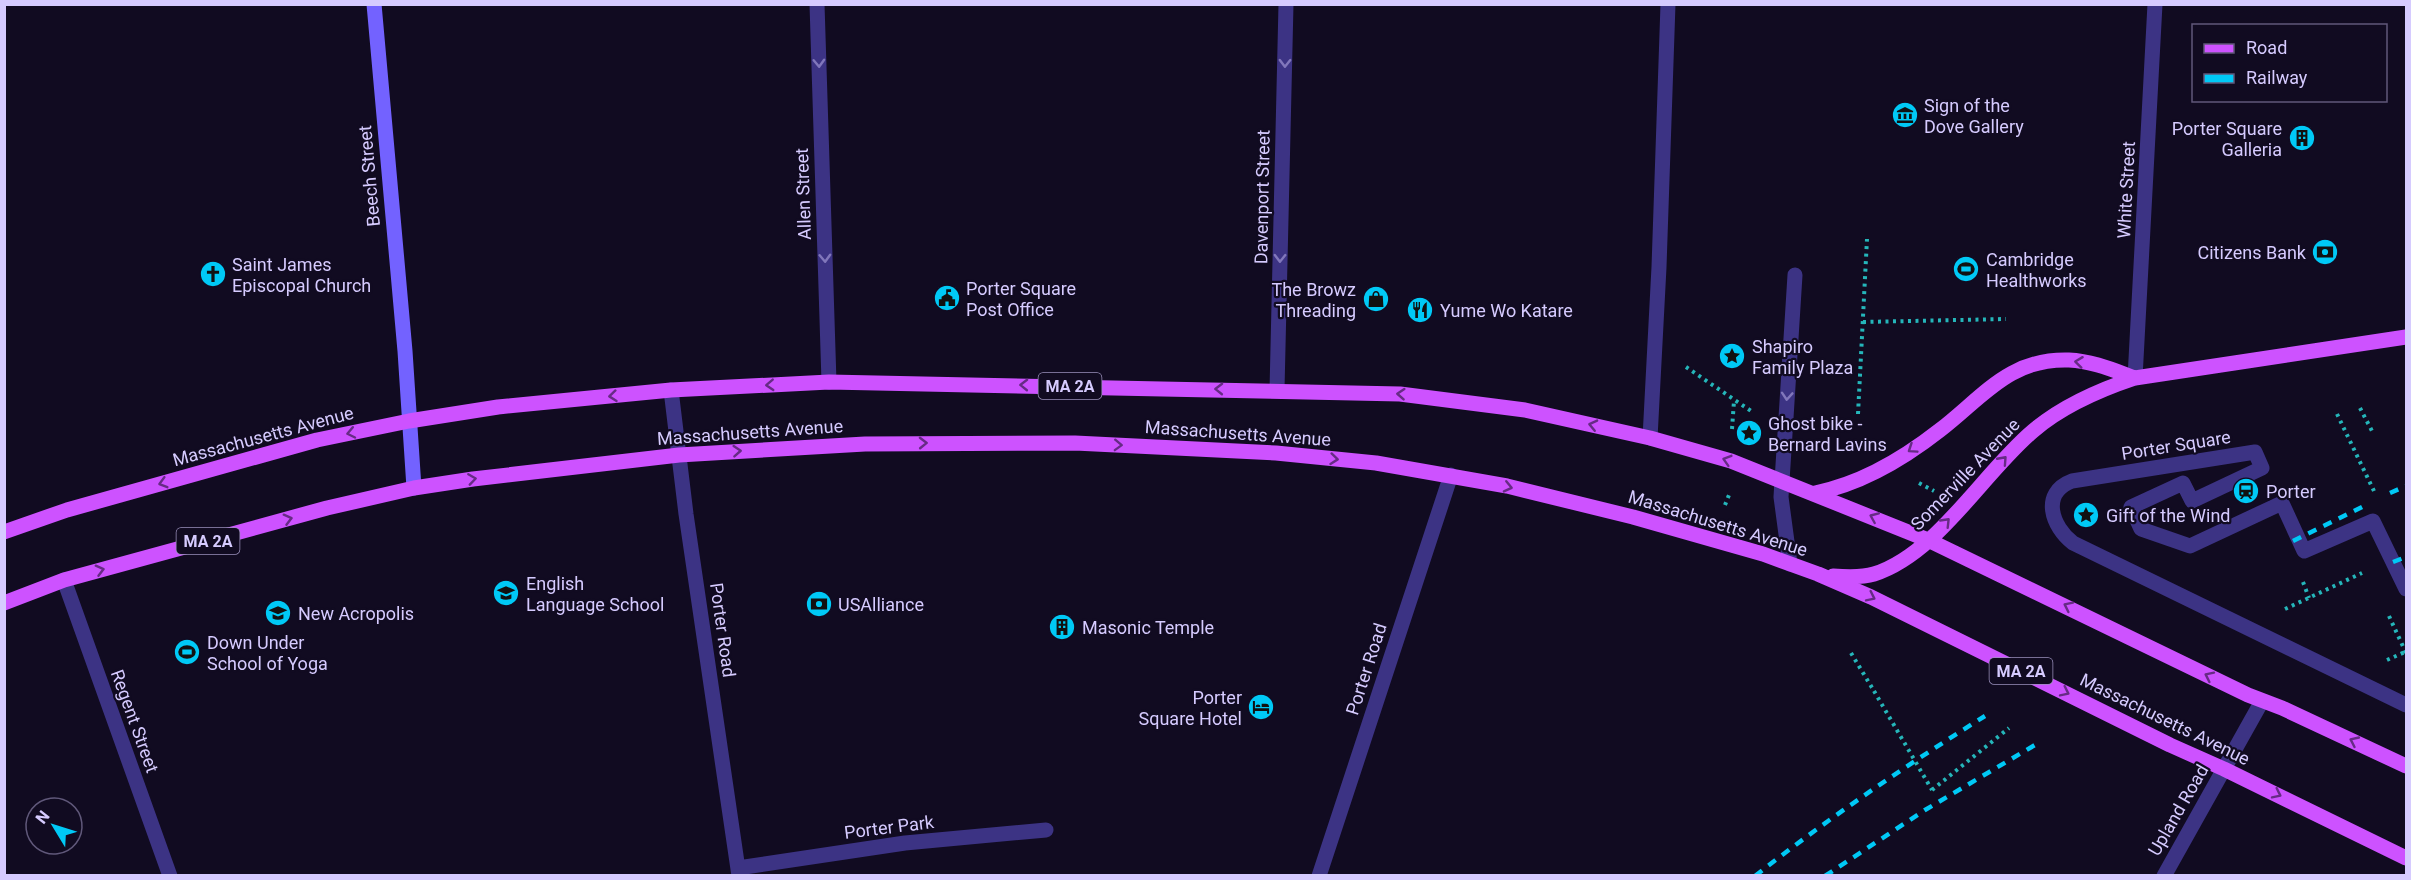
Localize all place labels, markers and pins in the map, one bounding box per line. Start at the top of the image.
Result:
place label: Sign of the Dove Gallery [1924,95,2024,137]
museum icon: Sign of the Dove Gallery [1890,100,1920,130]
place label: Porter Square Galleria [2172,118,2282,160]
building icon: Porter Square Galleria [2287,123,2317,153]
bank icon: Citizens Bank [2310,237,2340,267]
place label: Citizens Bank [2198,242,2307,263]
place label: Cambridge Healthworks [1986,249,2087,291]
place label: Saint James Episcopal Church [232,254,371,296]
sports icon: Cambridge Healthworks [1951,254,1981,284]
church icon: Saint James Episcopal Church [198,259,228,289]
place label: Porter Square Post Office [966,278,1076,320]
place label: The Browz Threading [1271,279,1356,321]
public building icon: Porter Square Post Office [932,283,962,313]
shop icon: The Browz Threading [1361,284,1391,314]
restaurant icon: Yume Wo Katare [1405,295,1435,325]
place label: Yume Wo Katare [1440,300,1573,321]
place label: Shapiro Family Plaza [1752,336,1853,378]
place icon: Shapiro Family Plaza [1717,341,1747,371]
place label: Ghost bike - Bernard Lavins [1768,413,1887,455]
place icon: Ghost bike - Bernard Lavins [1734,418,1764,448]
station icon: Porter [2231,476,2261,506]
place label: Porter [2266,481,2316,502]
place icon: Gift of the Wind [2071,500,2101,530]
place label: Gift of the Wind [2106,505,2231,526]
place label: English Language School [526,573,664,615]
school or university icon: English Language School [491,578,521,608]
bank icon: USAlliance [804,589,834,619]
place label: USAlliance [838,594,924,615]
school or university icon: New Acropolis [263,598,293,628]
place label: New Acropolis [298,603,414,624]
building icon: Masonic Temple [1047,612,1077,642]
place label: Masonic Temple [1082,617,1214,638]
place label: Down Under School of Yoga [207,632,328,674]
sports icon: Down Under School of Yoga [172,637,202,667]
place label: Porter Square Hotel [1139,687,1242,729]
hotel icon: Porter Square Hotel [1246,692,1276,722]

